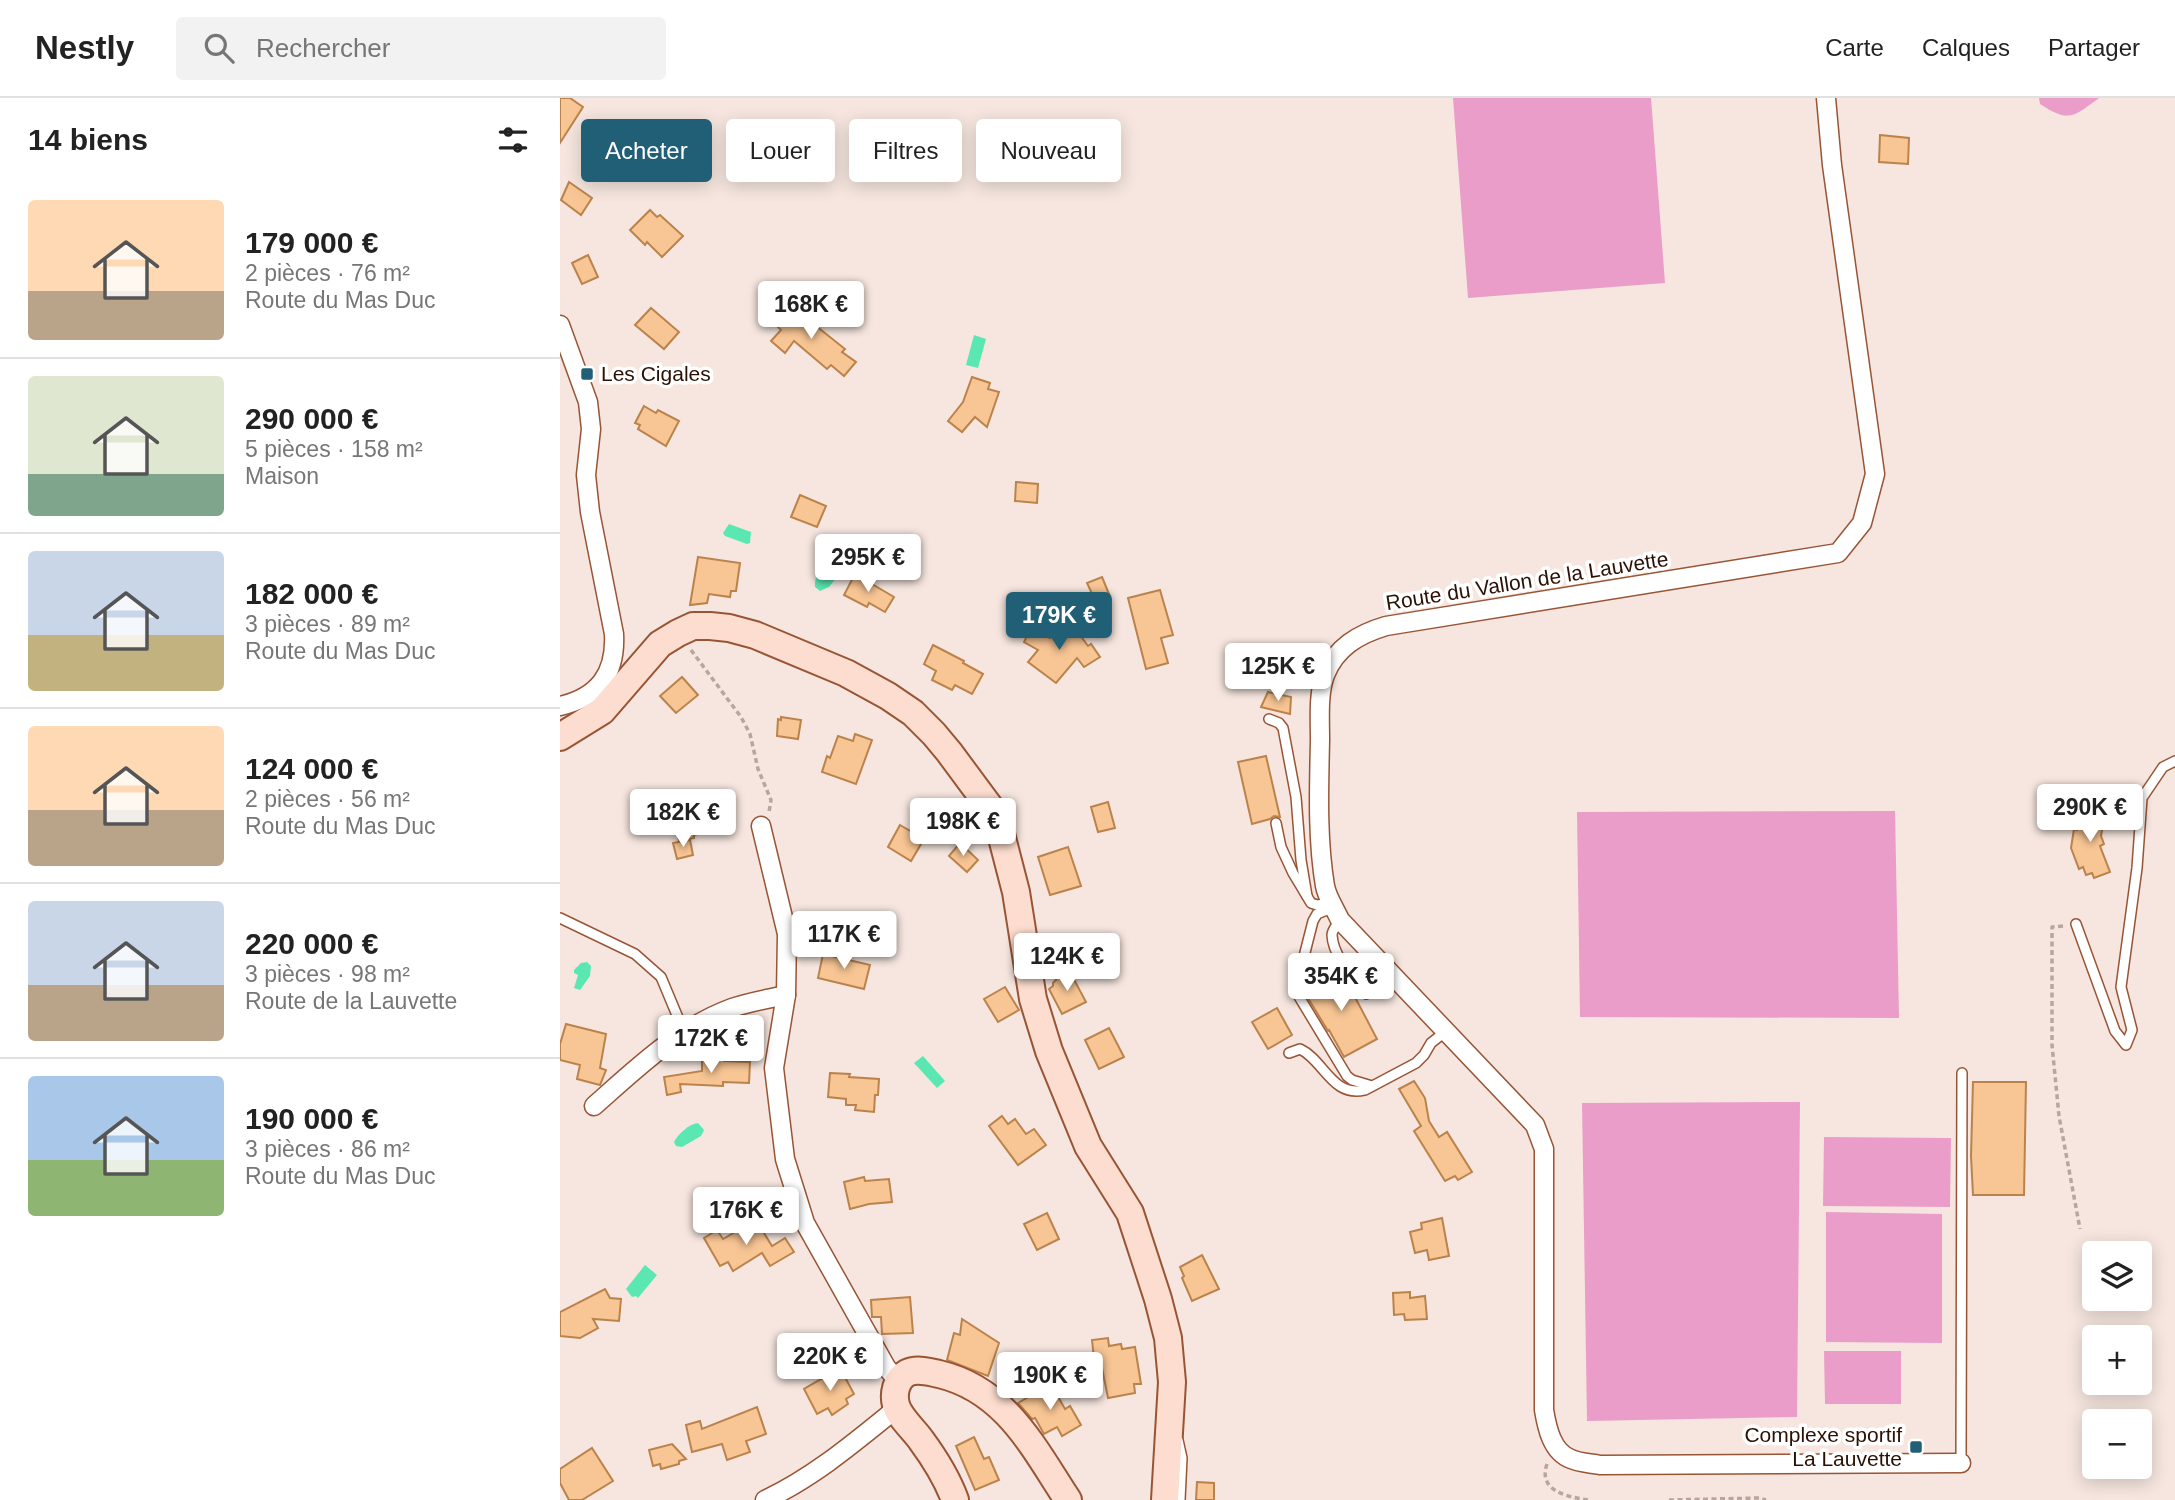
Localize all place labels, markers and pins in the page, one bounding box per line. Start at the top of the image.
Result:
pin: 168K € [754,282,868,341]
place label: Les Cigales [601,362,711,385]
marker: Les Cigales [579,366,595,382]
pin: 295K € [811,534,925,594]
pin: 179K € [1002,592,1116,652]
pin: 125K € [1221,644,1335,703]
pin: 290K € [2033,784,2147,844]
pin: 182K € [626,790,740,849]
pin: 198K € [906,798,1020,858]
pin: 117K € [787,912,901,971]
pin: 124K € [1010,934,1124,993]
pin: 354K € [1284,954,1398,1013]
pin: 172K € [654,1016,768,1075]
pin: 176K € [689,1188,803,1247]
pin: 220K € [773,1334,887,1393]
pin: 190K € [993,1352,1107,1412]
place label: Complexe sportif La Lauvette [1744,1423,1902,1470]
marker: Complexe sportif La Lauvette [1908,1439,1924,1455]

